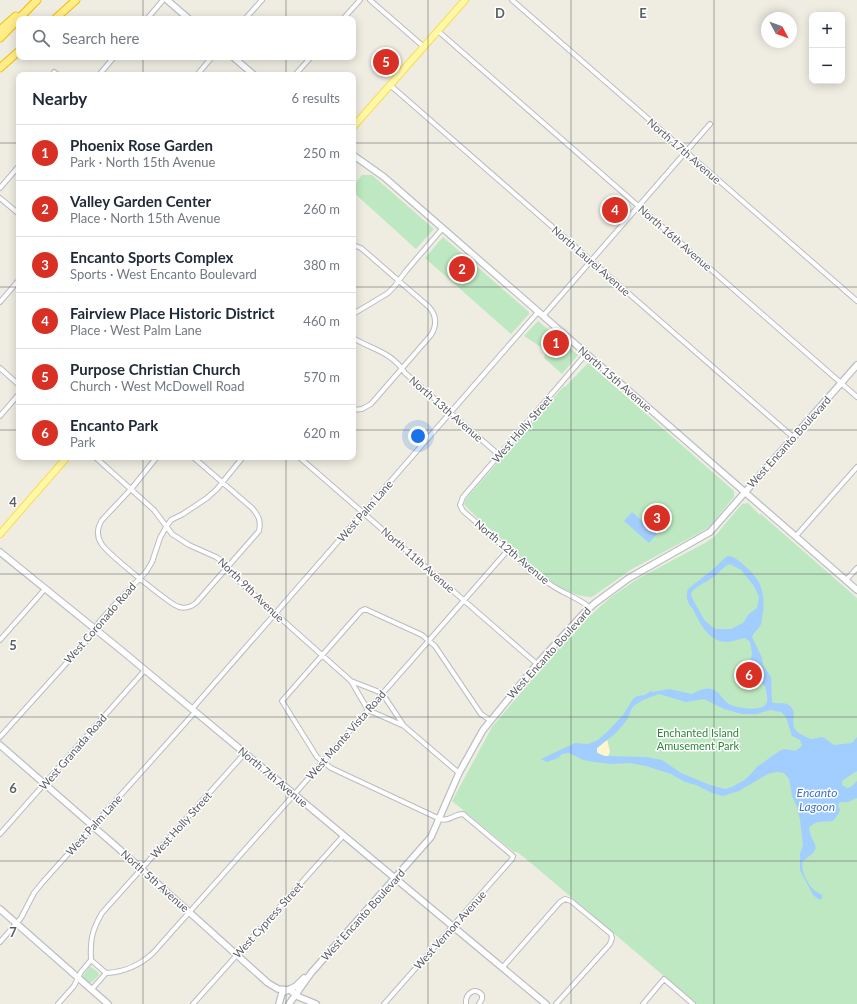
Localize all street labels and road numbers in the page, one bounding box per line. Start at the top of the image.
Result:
street label: North 17th Avenue [645,115,724,186]
street label: North 16th Avenue [636,202,715,273]
street label: North Laurel Avenue [549,223,633,298]
street label: North 15th Avenue [576,343,655,414]
street label: North 13th Avenue [407,373,486,444]
street label: West Holly Street [489,392,554,465]
street label: West Encanto Boulevard [744,393,833,490]
street label: West Palm Lane [334,477,395,544]
street label: North 12th Avenue [472,517,552,587]
street label: North 11th Avenue [379,524,458,595]
street label: North 9th Avenue [216,555,287,625]
street label: West Coronado Road [61,580,138,666]
street label: West Encanto Boulevard [504,604,593,701]
street label: West Monte Vista Road [303,687,388,782]
street label: West Granada Road [36,711,109,792]
street label: North 7th Avenue [236,744,311,810]
street label: West Holly Street [147,789,214,861]
street label: West Palm Lane [63,791,125,858]
street label: North 5th Avenue [119,847,192,915]
street label: West Encanto Boulevard [318,866,407,963]
street label: West Cypress Street [230,879,305,960]
street label: West Vernon Avenue [411,887,489,972]

